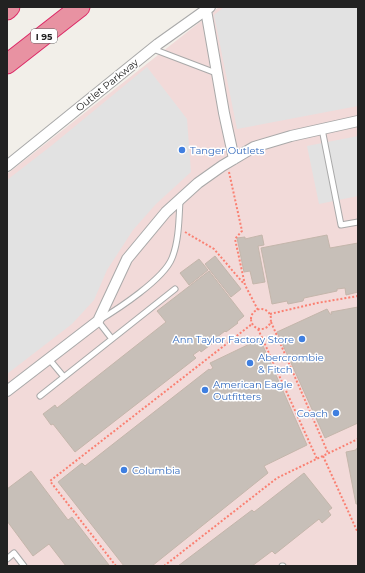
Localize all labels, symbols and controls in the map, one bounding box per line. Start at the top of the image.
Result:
road number: I 95 [31,29,57,43]
street label: Outlet Parkway [73,55,141,114]
place label: Tanger Outlets [190,144,265,157]
marker: Tanger Outlets [177,145,187,155]
place label: Ann Taylor Factory Store [172,333,294,346]
marker: Ann Taylor Factory Store [297,334,307,344]
place label: Abercrombie & Fitch [258,351,324,376]
marker: Abercrombie & Fitch [245,358,255,368]
place label: American Eagle Outfitters [213,378,292,403]
marker: American Eagle Outfitters [200,385,210,395]
place label: Coach [297,407,328,420]
marker: Coach [331,408,341,418]
place label: Columbia [132,464,181,477]
marker: Columbia [119,465,129,475]

